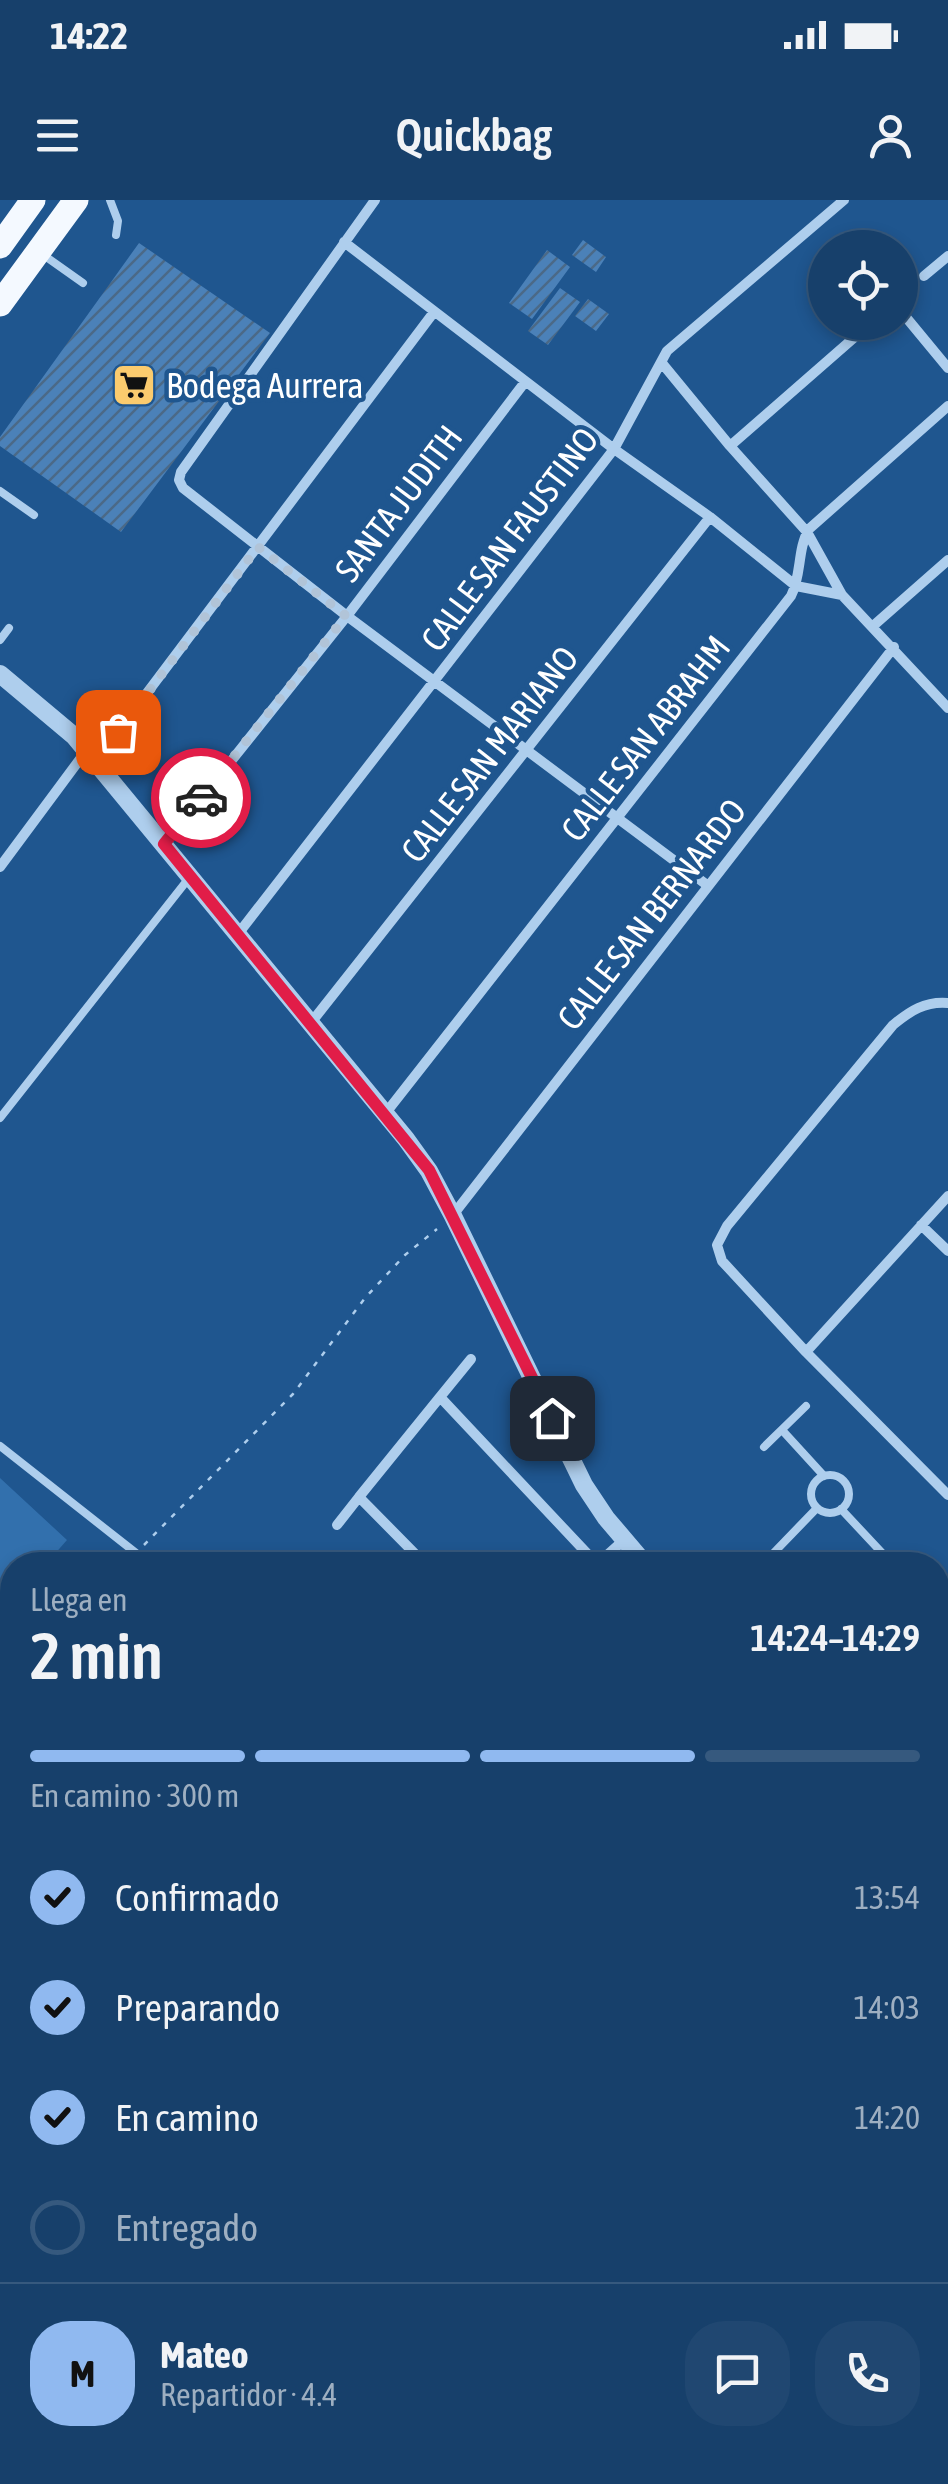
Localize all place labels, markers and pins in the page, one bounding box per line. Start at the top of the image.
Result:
supermarket icon: Bodega Aurrera [111,362,157,408]
place label: Bodega Aurrera [166,365,363,405]
pin [76,690,161,775]
pin [510,1376,595,1461]

